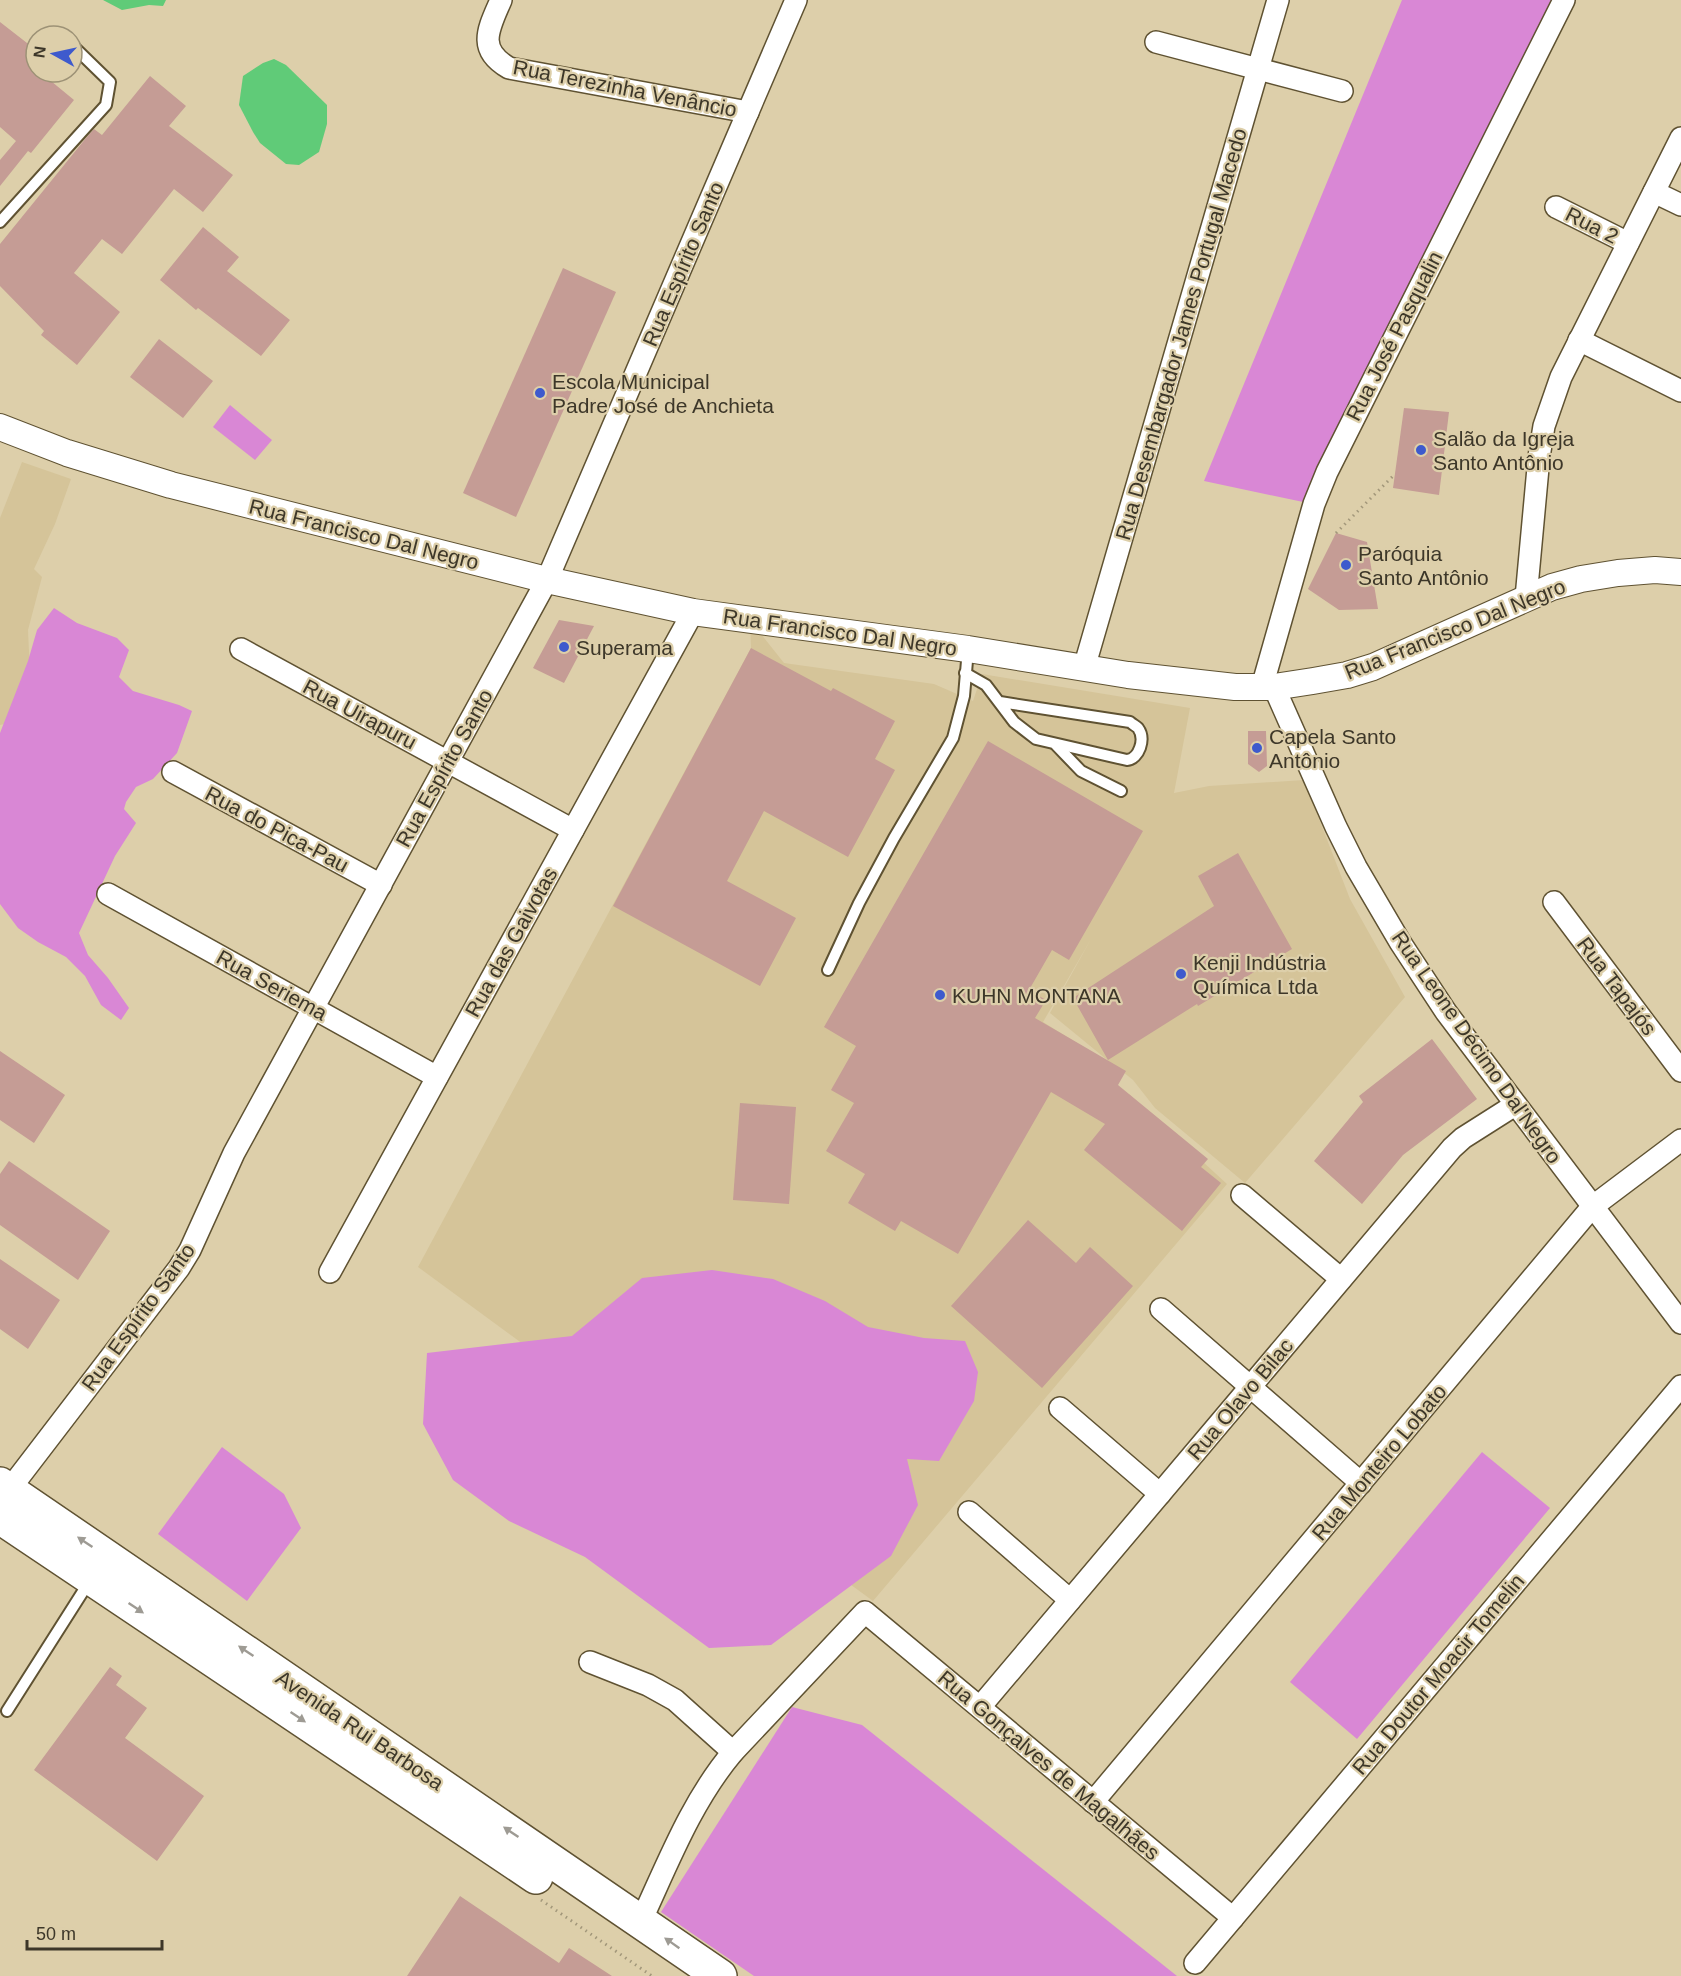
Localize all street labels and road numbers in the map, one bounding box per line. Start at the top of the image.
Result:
street label: Rua Terezinha Venâncio [511,55,739,121]
street label: Rua Desembargador James Portugal Macedo [1111,125,1251,543]
street label: Rua Espírito Santo [638,178,728,350]
street label: Rua 2 [1562,202,1622,248]
street label: Rua José Pasqualin [1341,248,1447,424]
street label: Rua Francisco Dal Negro [247,494,481,574]
street label: Rua Francisco Dal Negro [1341,574,1569,684]
street label: Rua Francisco Dal Negro [722,604,958,660]
street label: Rua Uirapuru [299,675,421,753]
street label: Rua Espírito Santo [391,685,497,851]
street label: Rua do Pica-Pau [202,782,352,876]
street label: Rua das Gaivotas [460,863,562,1021]
street label: Rua Leone Décimo Dal'Negro [1388,926,1566,1168]
street label: Rua Tapajós [1573,933,1661,1039]
street label: Rua Seriema [213,945,331,1025]
street label: Rua Espírito Santo [77,1239,199,1395]
street label: Rua Olavo Bilac [1183,1334,1297,1464]
street label: Rua Monteiro Lobato [1307,1379,1451,1545]
street label: Rua Doutor Moacir Tomelin [1348,1569,1528,1779]
street label: Avenida Rui Barbosa [272,1665,448,1795]
street label: Rua Gonçalves de Magalhães [934,1666,1164,1864]

